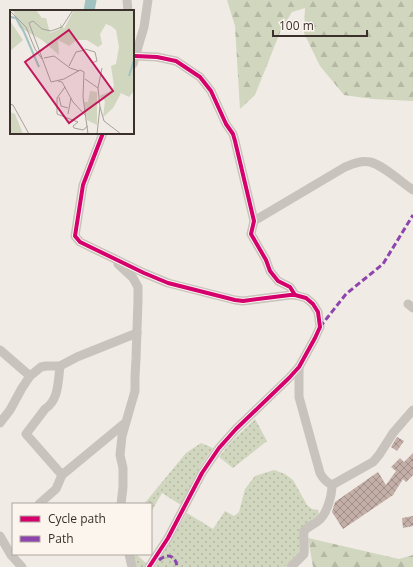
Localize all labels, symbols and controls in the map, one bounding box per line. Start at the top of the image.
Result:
inset map [10,10,134,134]
scale bar [273,12,367,38]
text: 100 m [279,17,314,34]
legend [12,503,152,555]
text: Cycle path [48,510,106,527]
text: Path [48,530,74,547]

